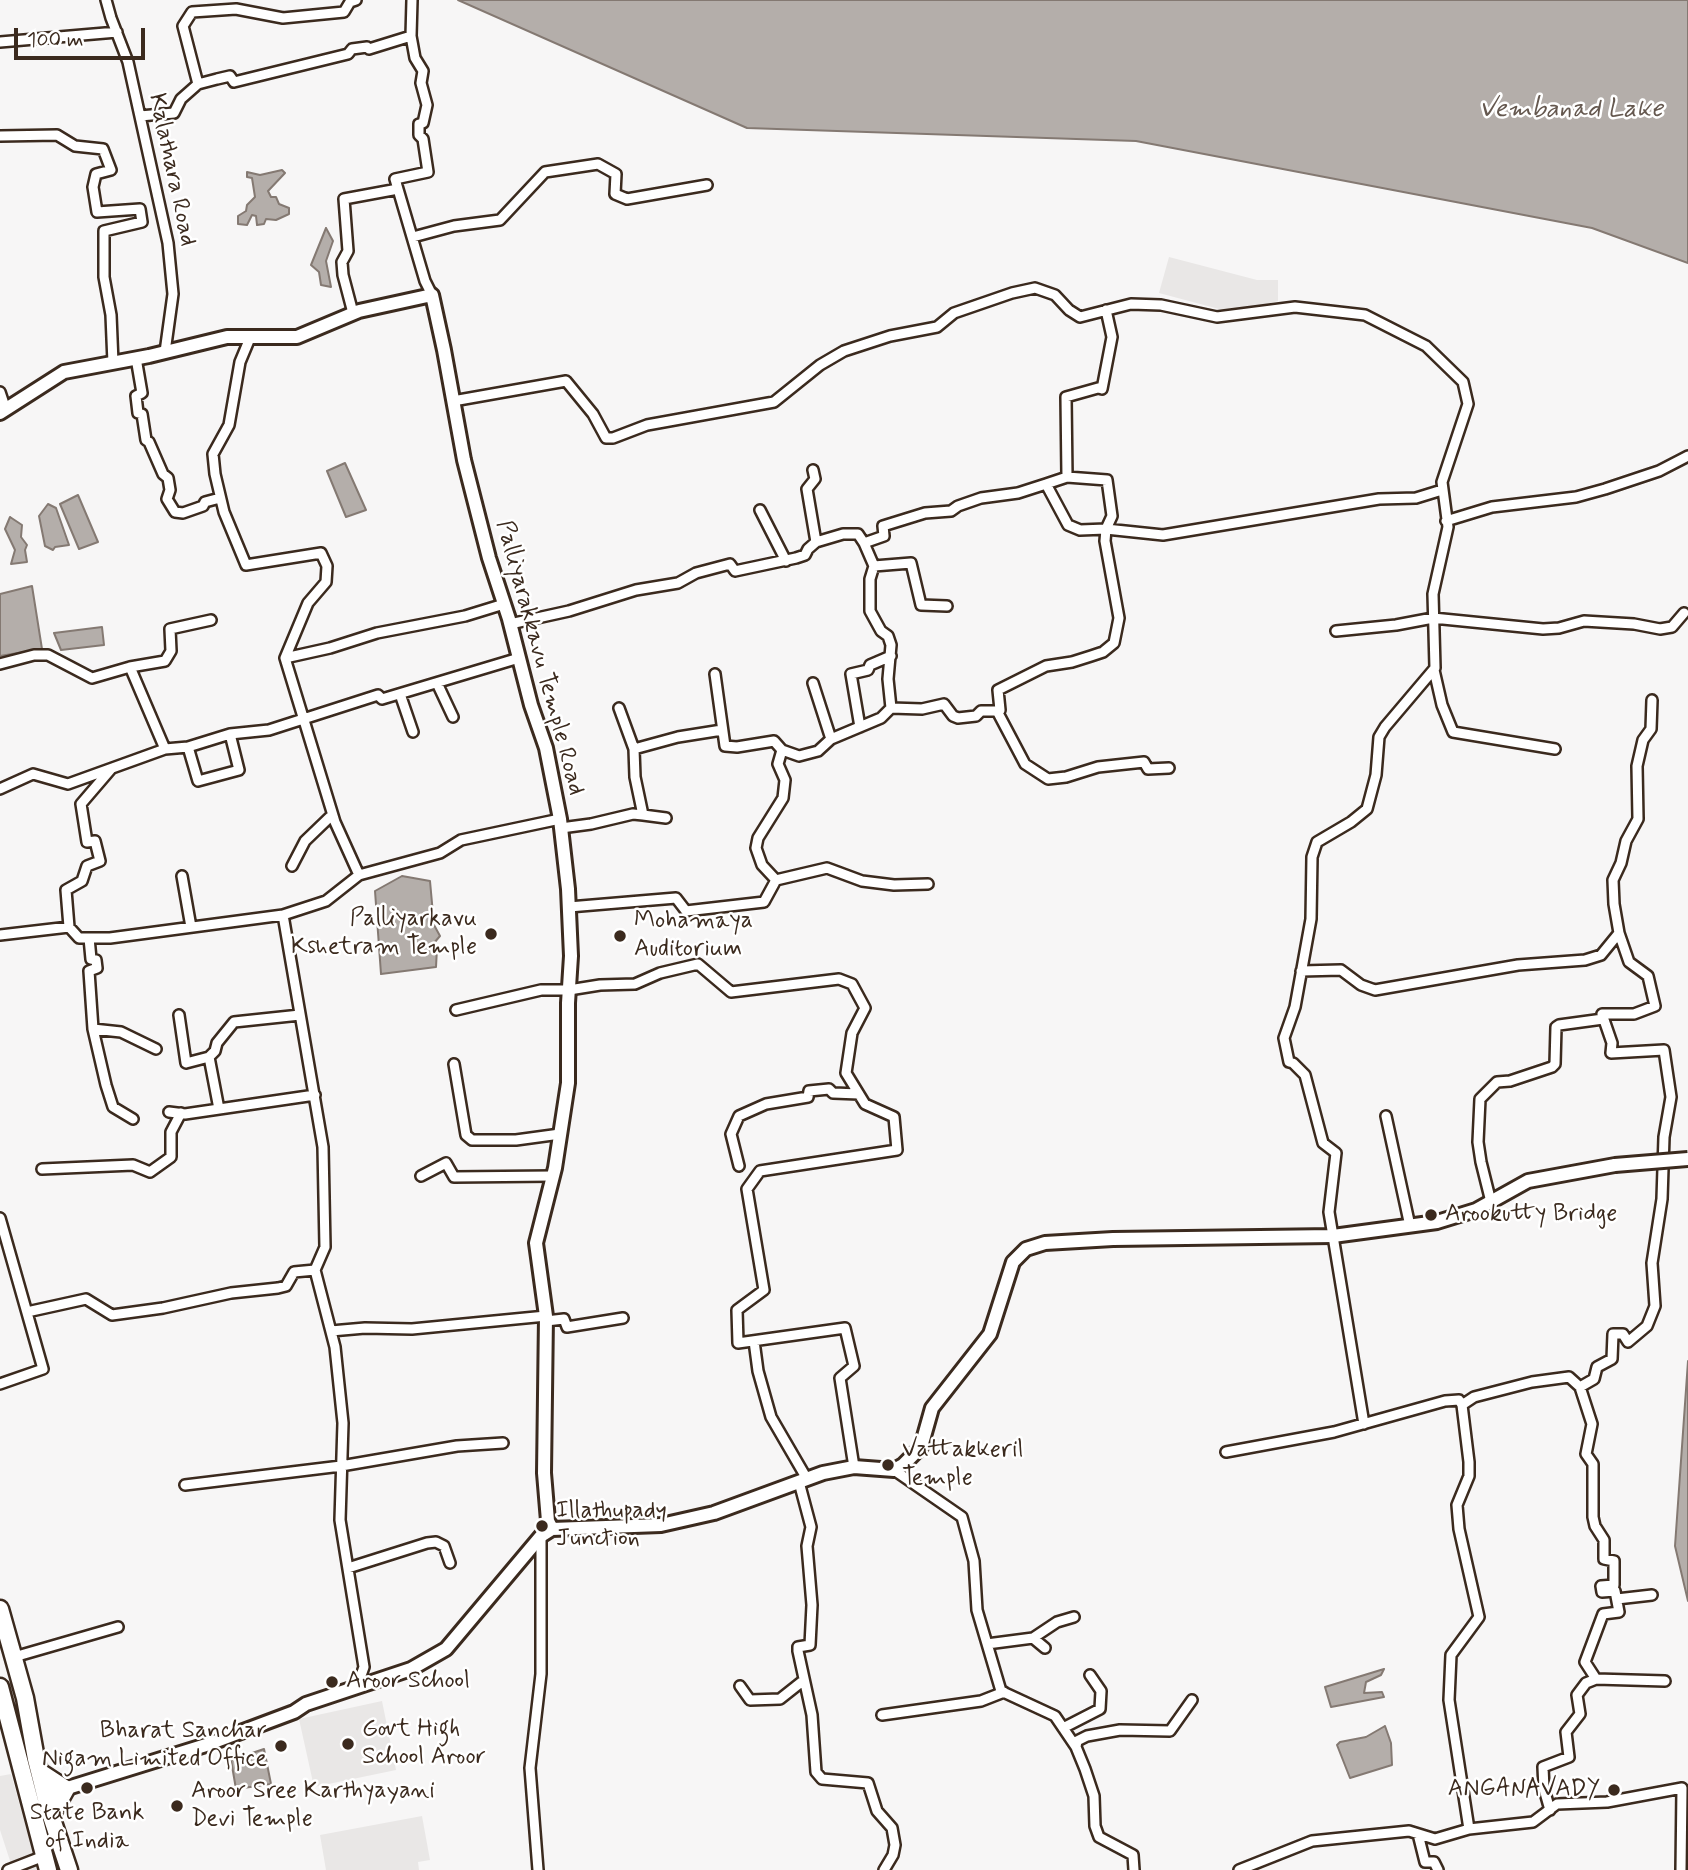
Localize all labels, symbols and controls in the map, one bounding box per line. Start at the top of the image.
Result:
scale bar [18,14,149,58]
text: 100 m [27,26,83,54]
street label: Kalathara Road [141,91,201,249]
water label: Vembanad Lake [1479,95,1663,127]
street label: Palliyarakkavu Temple Road [488,517,590,799]
place label: Palliyarkavu Kshetram Temple [291,906,477,962]
place label: Mohamaya Auditorium [634,908,753,964]
marker: Palliyarkavu Kshetram Temple [483,926,499,942]
marker: Mohamaya Auditorium [612,928,628,944]
place label: Arookutty Bridge [1445,1201,1617,1229]
marker: Arookutty Bridge [1423,1207,1439,1223]
place label: Vattakkeril Temple [902,1437,1023,1493]
marker: Vattakkeril Temple [880,1457,896,1473]
place label: Illathupady Junction [556,1498,667,1554]
marker: Illathupady Junction [534,1518,550,1534]
place label: Aroor School [346,1668,470,1696]
marker: Aroor School [324,1674,340,1690]
place label: Govt High School Aroor [362,1716,486,1772]
place label: Bharat Sanchar Nigam Limited Office [42,1718,267,1774]
marker: Govt High School Aroor [340,1736,356,1752]
marker: Bharat Sanchar Nigam Limited Office [273,1738,289,1754]
place label: ANGANAVADY [1448,1776,1600,1804]
place label: Aroor Sree Karthyayani Devi Temple [191,1778,435,1834]
marker: State Bank of India [79,1780,95,1796]
marker: ANGANAVADY [1606,1782,1622,1798]
marker: Aroor Sree Karthyayani Devi Temple [169,1798,185,1814]
place label: State Bank of India [30,1800,144,1856]

